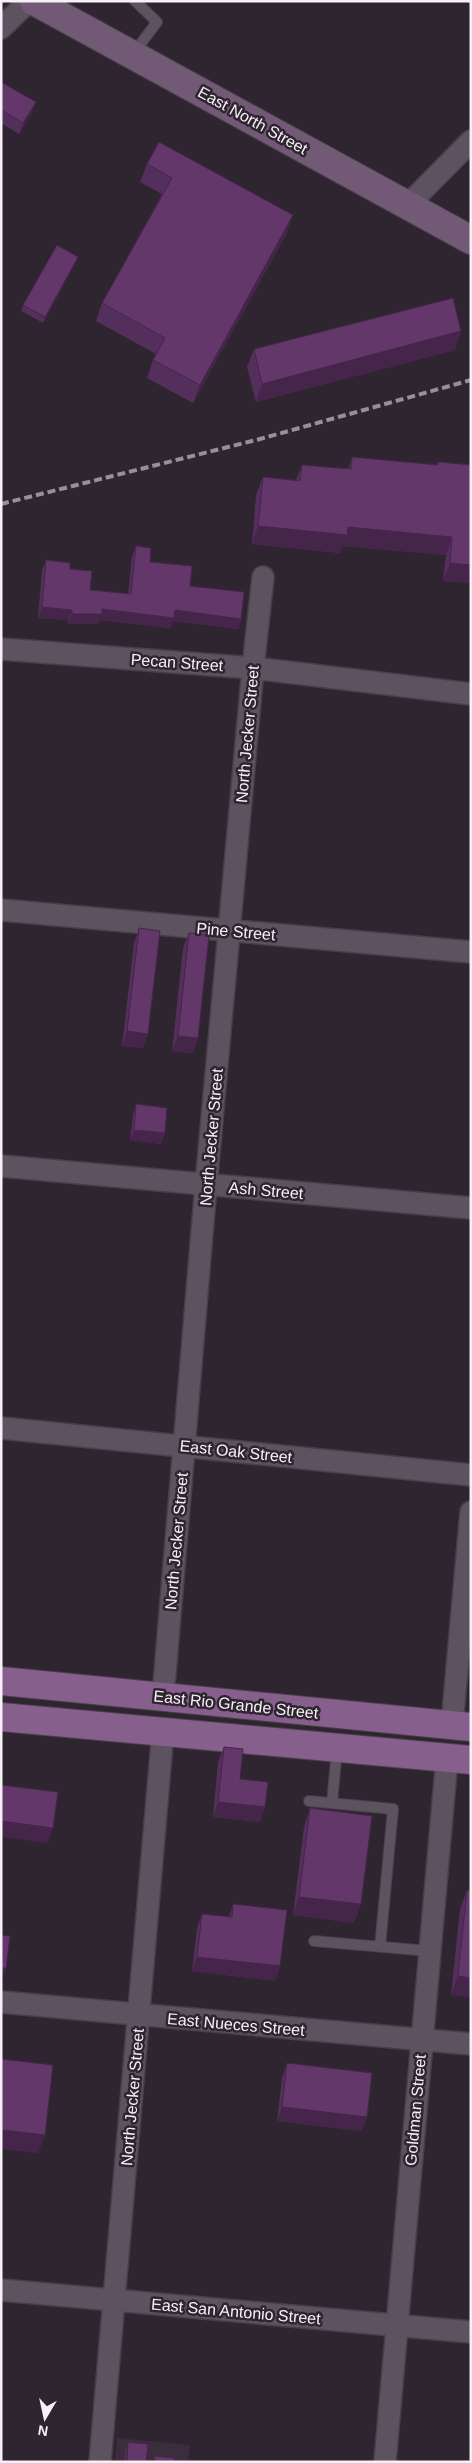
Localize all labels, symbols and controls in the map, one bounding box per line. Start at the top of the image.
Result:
street label: East North Street [195,83,311,158]
street label: Pecan Street [130,651,224,674]
street label: North Jecker Street [233,664,262,803]
street label: Pine Street [196,920,277,943]
street label: North Jecker Street [197,1067,226,1206]
street label: Ash Street [228,1179,304,1202]
street label: East Oak Street [179,1437,294,1466]
street label: North Jecker Street [162,1471,191,1610]
street label: East Rio Grande Street [153,1687,320,1722]
street label: East Nueces Street [167,2010,306,2039]
street label: North Jecker Street [118,2027,147,2166]
street label: Goldman Street [402,2053,429,2167]
street label: East San Antonio Street [151,2296,322,2327]
north arrow [20,2393,70,2443]
text: N [37,2422,49,2440]

